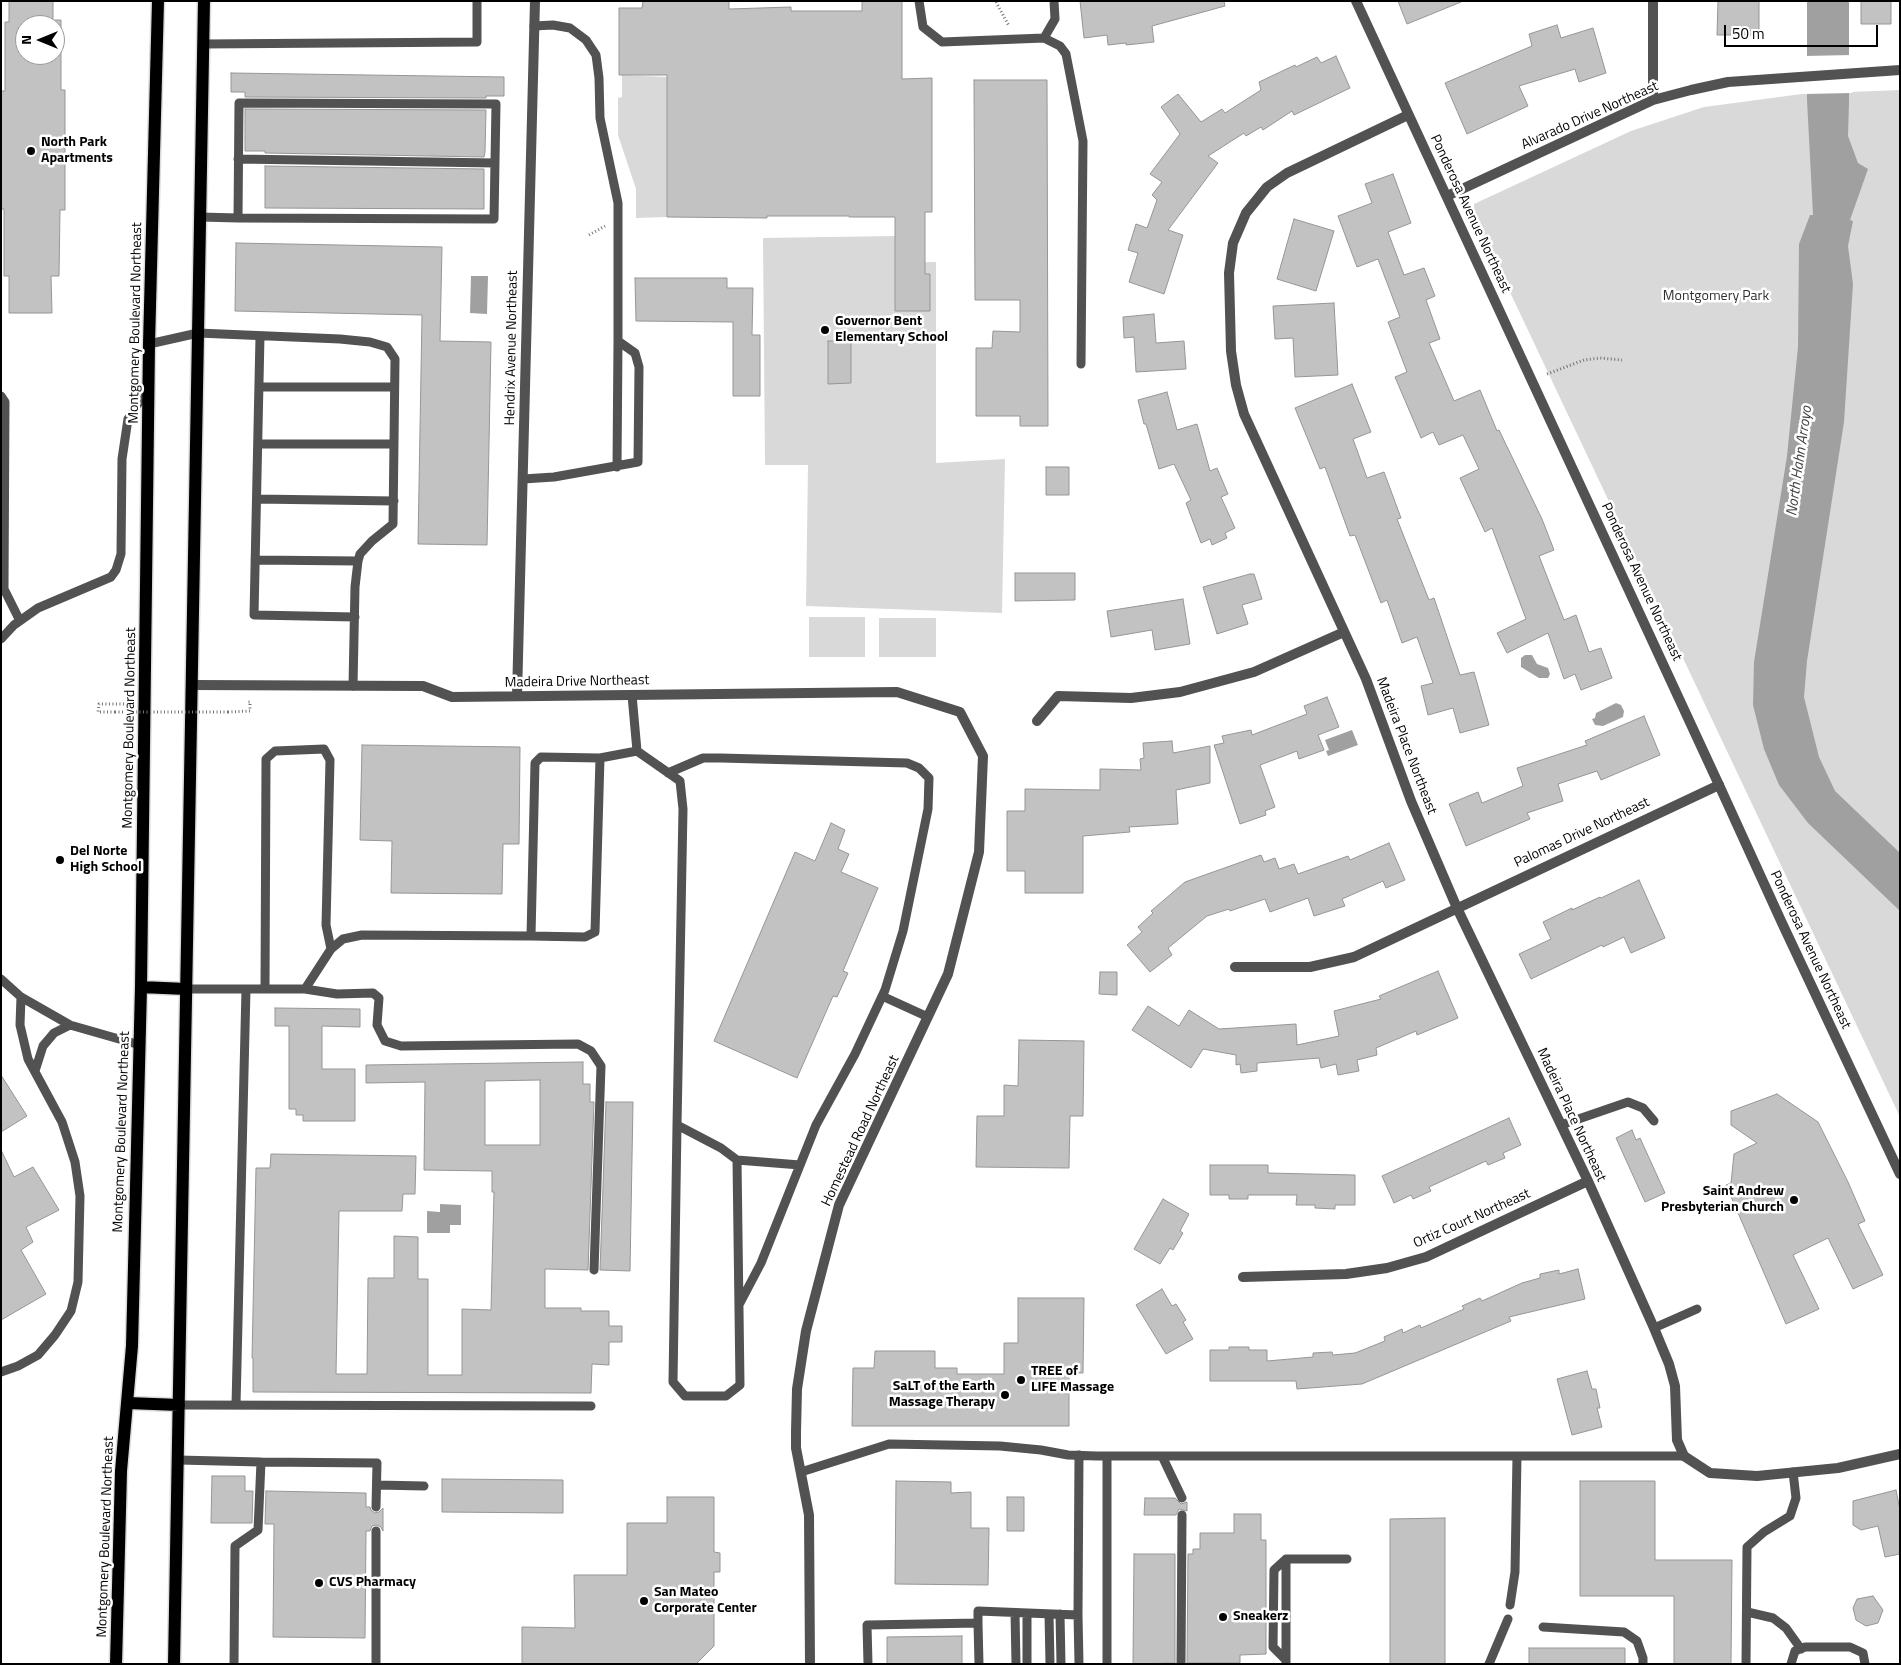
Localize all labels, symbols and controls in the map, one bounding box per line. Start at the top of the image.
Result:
north arrow [15,15,65,65]
scale bar [1726,15,1880,47]
text: 50 m [1732,22,1765,45]
text: N [15,35,36,45]
street label: Alvarado Drive Northeast [1519,78,1661,154]
street label: Ponderosa Avenue Northeast [1426,132,1514,296]
place label: North Park Apartments [41,135,113,168]
marker: North Park Apartments [25,145,37,157]
street label: Montgomery Boulevard Northeast [126,222,146,424]
street label: Hendrix Avenue Northeast [502,270,522,426]
park label: Montgomery Park [1663,289,1769,305]
place label: Governor Bent Elementary School [835,314,948,347]
marker: Governor Bent Elementary School [819,324,831,336]
water label: North Hahn Arroyo [1783,405,1817,517]
street label: Ponderosa Avenue Northeast [1597,500,1685,664]
street label: Montgomery Boulevard Northeast [120,627,140,829]
street label: Madeira Drive Northeast [505,672,649,692]
street label: Madeira Place Northeast [1372,675,1440,817]
street label: Palomas Drive Northeast [1512,794,1652,872]
place label: Del Norte High School [70,844,142,876]
marker: Del Norte High School [54,854,66,866]
street label: Ponderosa Avenue Northeast [1766,868,1854,1032]
street label: Montgomery Boulevard Northeast [110,1031,134,1233]
street label: Madeira Place Northeast [1533,1045,1609,1185]
street label: Homestead Road Northeast [819,1053,903,1209]
place label: Saint Andrew Presbyterian Church [1661,1184,1784,1216]
street label: Ortiz Court Northeast [1411,1186,1533,1252]
marker: Saint Andrew Presbyterian Church [1788,1194,1800,1206]
place label: TREE of LIFE Massage [1031,1364,1114,1396]
marker: TREE of LIFE Massage [1015,1374,1027,1386]
place label: SaLT of the Earth Massage Therapy [889,1379,995,1411]
marker: SaLT of the Earth Massage Therapy [999,1389,1011,1401]
street label: Montgomery Boulevard Northeast [94,1436,118,1638]
place label: CVS Pharmacy [329,1575,416,1591]
marker: CVS Pharmacy [313,1577,325,1589]
place label: San Mateo Corporate Center [654,1585,757,1618]
marker: San Mateo Corporate Center [638,1595,650,1607]
place label: Sneakerz [1233,1609,1288,1625]
marker: Sneakerz [1217,1611,1229,1623]

